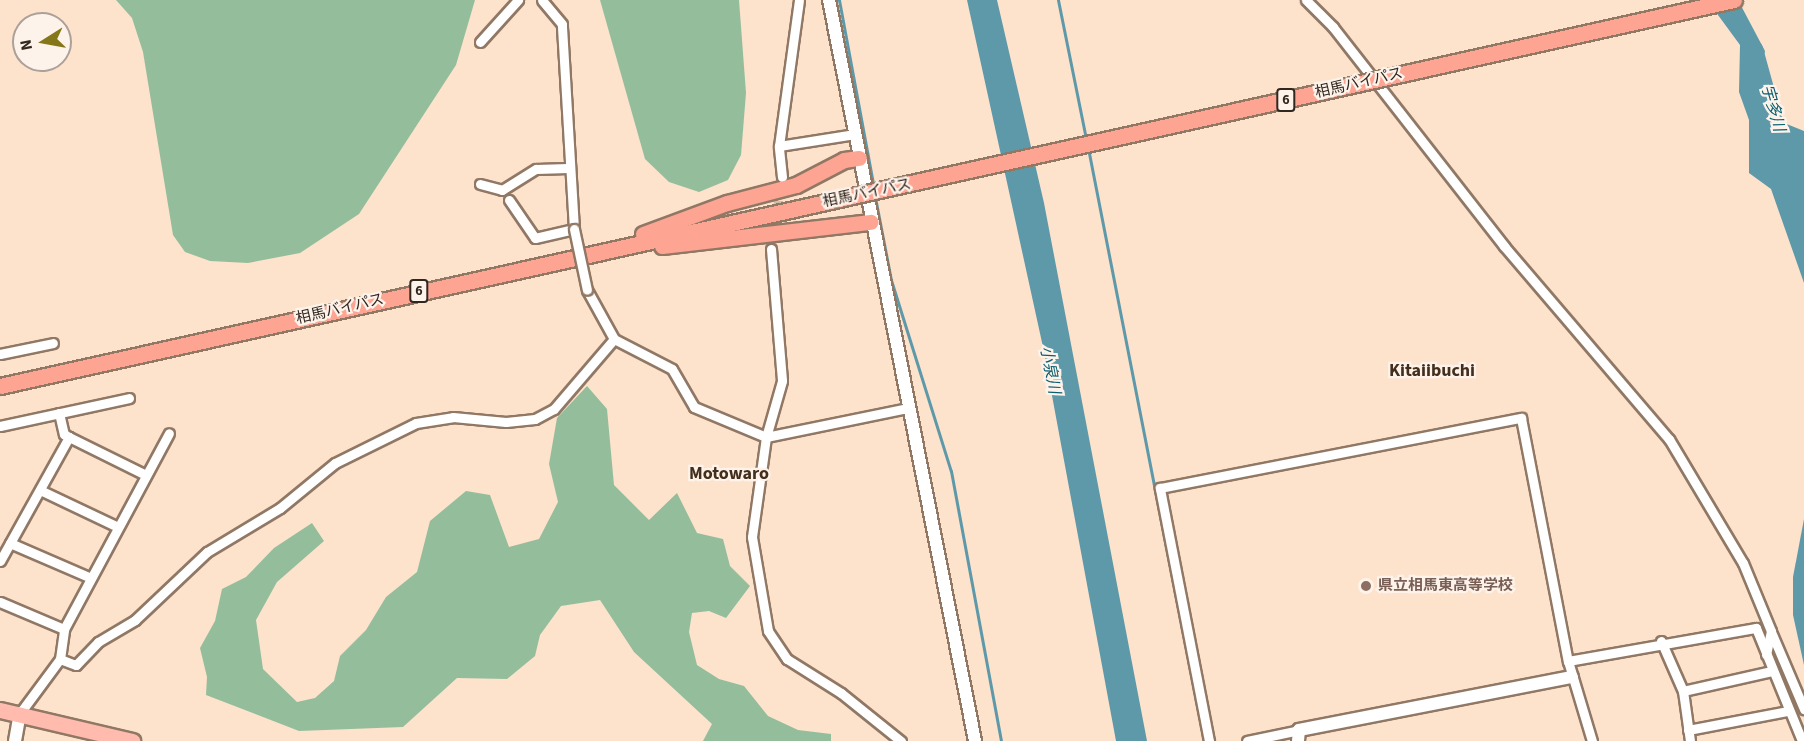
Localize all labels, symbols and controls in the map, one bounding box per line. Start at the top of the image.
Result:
north arrow [12,12,72,72]
text: N [14,38,38,52]
street label: 相馬バイパス [1313,64,1405,102]
water label: 宇多川 [1757,82,1789,134]
road number: 6 [1276,89,1296,111]
street label: 相馬バイパス [821,175,913,211]
road number: 6 [408,280,430,302]
street label: 相馬バイパス [294,290,386,328]
water label: 小泉川 [1036,345,1064,395]
district label: Kitaiibuchi [1389,360,1475,382]
district label: Motowaro [689,463,769,485]
place label: 県立相馬東高等学校 [1378,577,1513,595]
marker: 県立相馬東高等学校 [1359,579,1373,593]

